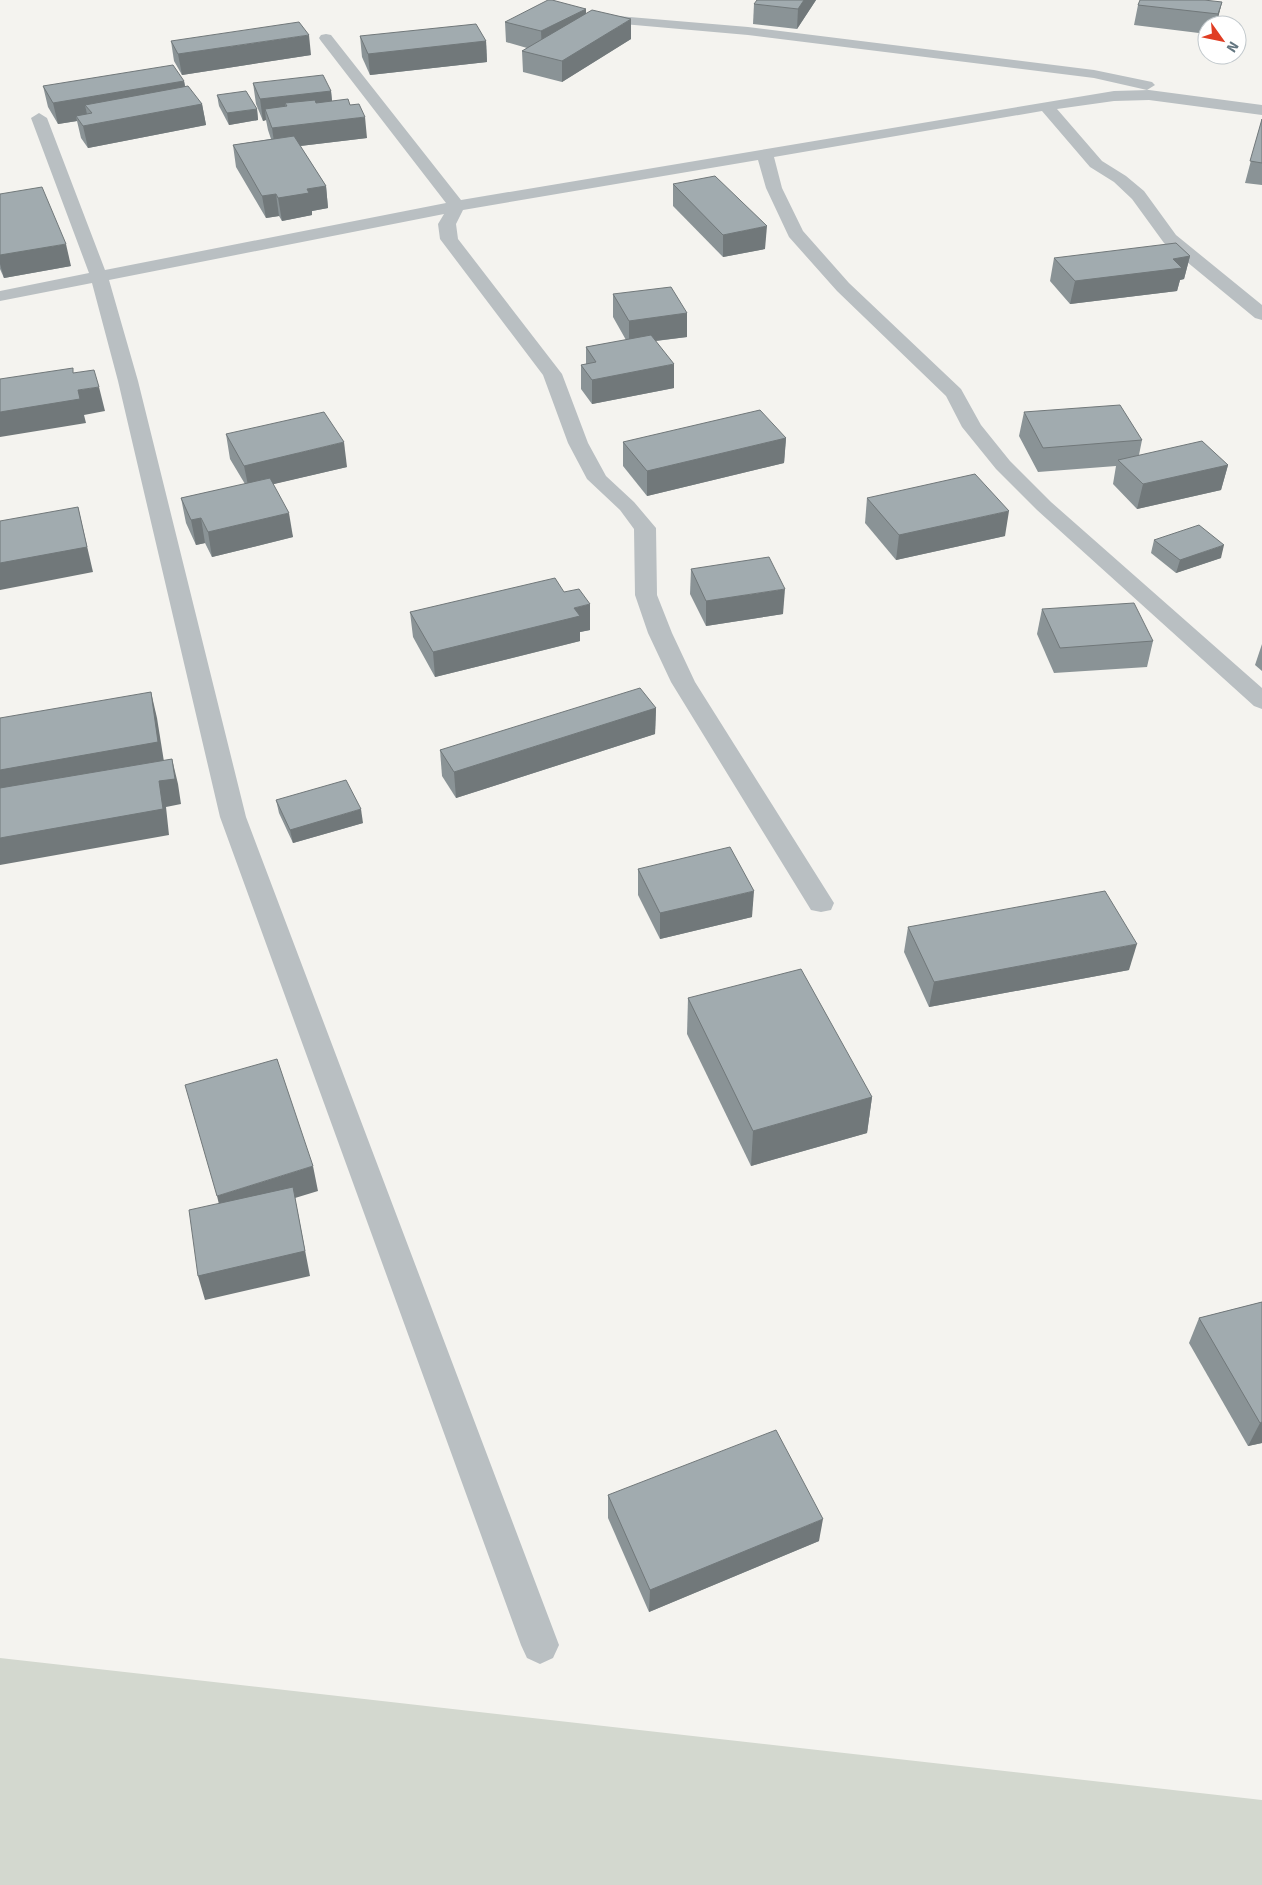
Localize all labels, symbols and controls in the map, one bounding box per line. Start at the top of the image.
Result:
north arrow [1197,15,1247,65]
text: N [1223,38,1242,56]

